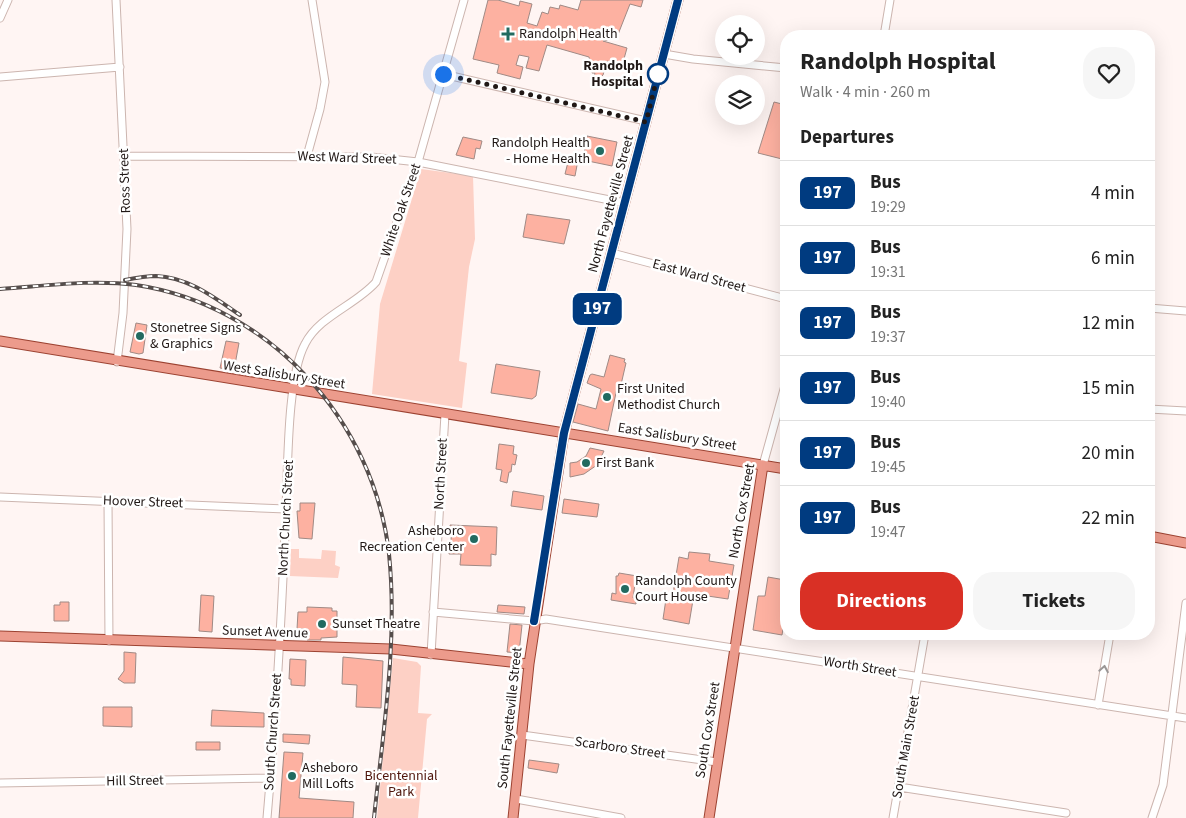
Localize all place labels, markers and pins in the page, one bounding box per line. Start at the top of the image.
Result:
place label: Randolph Health [519,24,618,44]
marker: Randolph Health [501,27,515,41]
place label: Randolph Hospital [583,56,643,92]
marker: Randolph Hospital [647,63,669,85]
place label: Randolph Health - Home Health [491,133,590,169]
marker: Randolph Health - Home Health [594,145,606,157]
place label: Stonetree Signs & Graphics [150,318,242,354]
marker: Stonetree Signs & Graphics [134,330,146,342]
place label: First United Methodist Church [617,379,720,415]
marker: First United Methodist Church [601,391,613,403]
place label: First Bank [596,453,654,473]
marker: First Bank [580,457,592,469]
place label: Asheboro Recreation Center [359,521,464,557]
marker: Asheboro Recreation Center [468,533,480,545]
place label: Randolph County Court House [635,571,737,607]
marker: Randolph County Court House [619,583,631,595]
place label: Sunset Theatre [332,614,420,634]
marker: Sunset Theatre [316,618,328,630]
place label: Asheboro Mill Lofts [302,758,358,794]
marker: Asheboro Mill Lofts [286,770,298,782]

